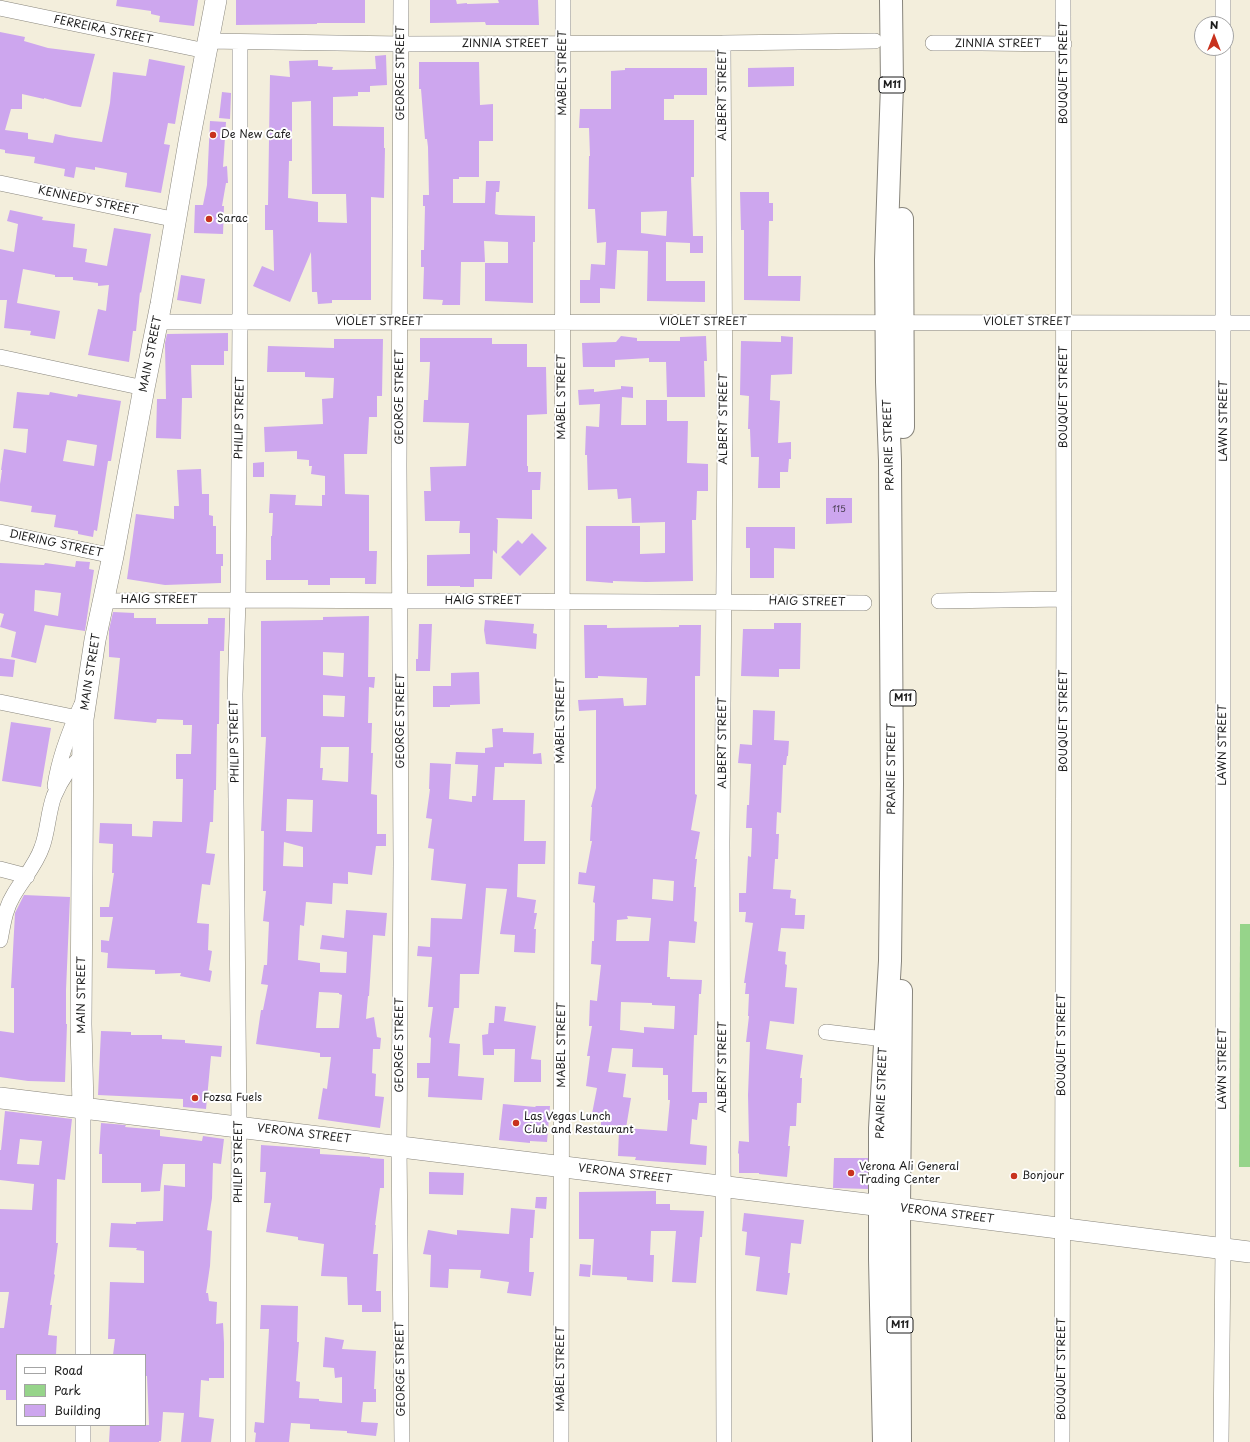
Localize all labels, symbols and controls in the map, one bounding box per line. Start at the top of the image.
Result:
street label: FERREIRA STREET [52,13,154,47]
north arrow [1194,16,1234,56]
text: N [1210,16,1218,33]
street label: BOUQUET STREET [1057,22,1071,124]
street label: GEORGE STREET [394,26,408,120]
street label: MABEL STREET [556,30,570,116]
street label: ZINNIA STREET [462,37,548,51]
street label: ZINNIA STREET [955,37,1041,51]
street label: ALBERT STREET [716,49,730,141]
road number: M11 [879,77,905,93]
place label: De New Cafe [221,128,291,142]
marker: De New Cafe [208,130,218,140]
street label: KENNEDY STREET [37,184,139,218]
place label: Sarac [217,212,248,226]
marker: Sarac [204,214,214,224]
street label: MAIN STREET [137,315,165,393]
street label: VIOLET STREET [335,315,423,329]
street label: VIOLET STREET [659,315,747,329]
street label: VIOLET STREET [983,315,1071,329]
street label: BOUQUET STREET [1057,346,1071,448]
street label: GEORGE STREET [393,350,407,444]
street label: MABEL STREET [555,354,569,440]
street label: ALBERT STREET [717,373,731,465]
street label: PHILIP STREET [233,377,247,459]
street label: LAWN STREET [1217,380,1231,462]
street label: PRAIRIE STREET [881,399,897,491]
house number: 115 [832,505,846,515]
street label: DIERING STREET [8,528,104,560]
street label: HAIG STREET [121,593,197,607]
street label: HAIG STREET [445,594,521,608]
street label: HAIG STREET [769,595,845,609]
street label: MAIN STREET [78,633,104,711]
street label: BOUQUET STREET [1057,670,1071,772]
street label: GEORGE STREET [394,674,408,768]
street label: MABEL STREET [554,678,568,764]
road number: M11 [890,690,916,706]
street label: ALBERT STREET [716,697,730,789]
street label: PHILIP STREET [228,701,242,783]
street label: LAWN STREET [1216,704,1230,786]
street label: PRAIRIE STREET [885,723,899,815]
street label: MAIN STREET [75,956,89,1034]
street label: BOUQUET STREET [1055,994,1069,1096]
street label: GEORGE STREET [393,998,407,1092]
street label: MABEL STREET [555,1002,569,1088]
street label: ALBERT STREET [716,1021,730,1113]
street label: LAWN STREET [1216,1028,1230,1110]
street label: PRAIRIE STREET [874,1047,890,1139]
place label: Fozsa Fuels [203,1091,262,1105]
marker: Fozsa Fuels [190,1093,200,1103]
place label: Las Vegas Lunch Club and Restaurant [524,1110,634,1136]
marker: Las Vegas Lunch Club and Restaurant [511,1118,521,1128]
street label: PHILIP STREET [232,1121,246,1203]
street label: VERONA STREET [256,1122,352,1146]
place label: Verona Ali General Trading Center [859,1160,959,1186]
street label: VERONA STREET [577,1162,673,1186]
marker: Verona Ali General Trading Center [846,1168,856,1178]
place label: Bonjour [1022,1169,1064,1183]
marker: Bonjour [1009,1171,1019,1181]
street label: VERONA STREET [899,1202,995,1226]
road number: M11 [887,1317,913,1333]
street label: BOUQUET STREET [1055,1318,1069,1420]
street label: GEORGE STREET [394,1321,408,1417]
street label: MABEL STREET [554,1326,568,1412]
legend [16,1354,146,1426]
text: Road [54,1361,83,1379]
text: Park [54,1381,81,1399]
text: Building [54,1401,101,1419]

